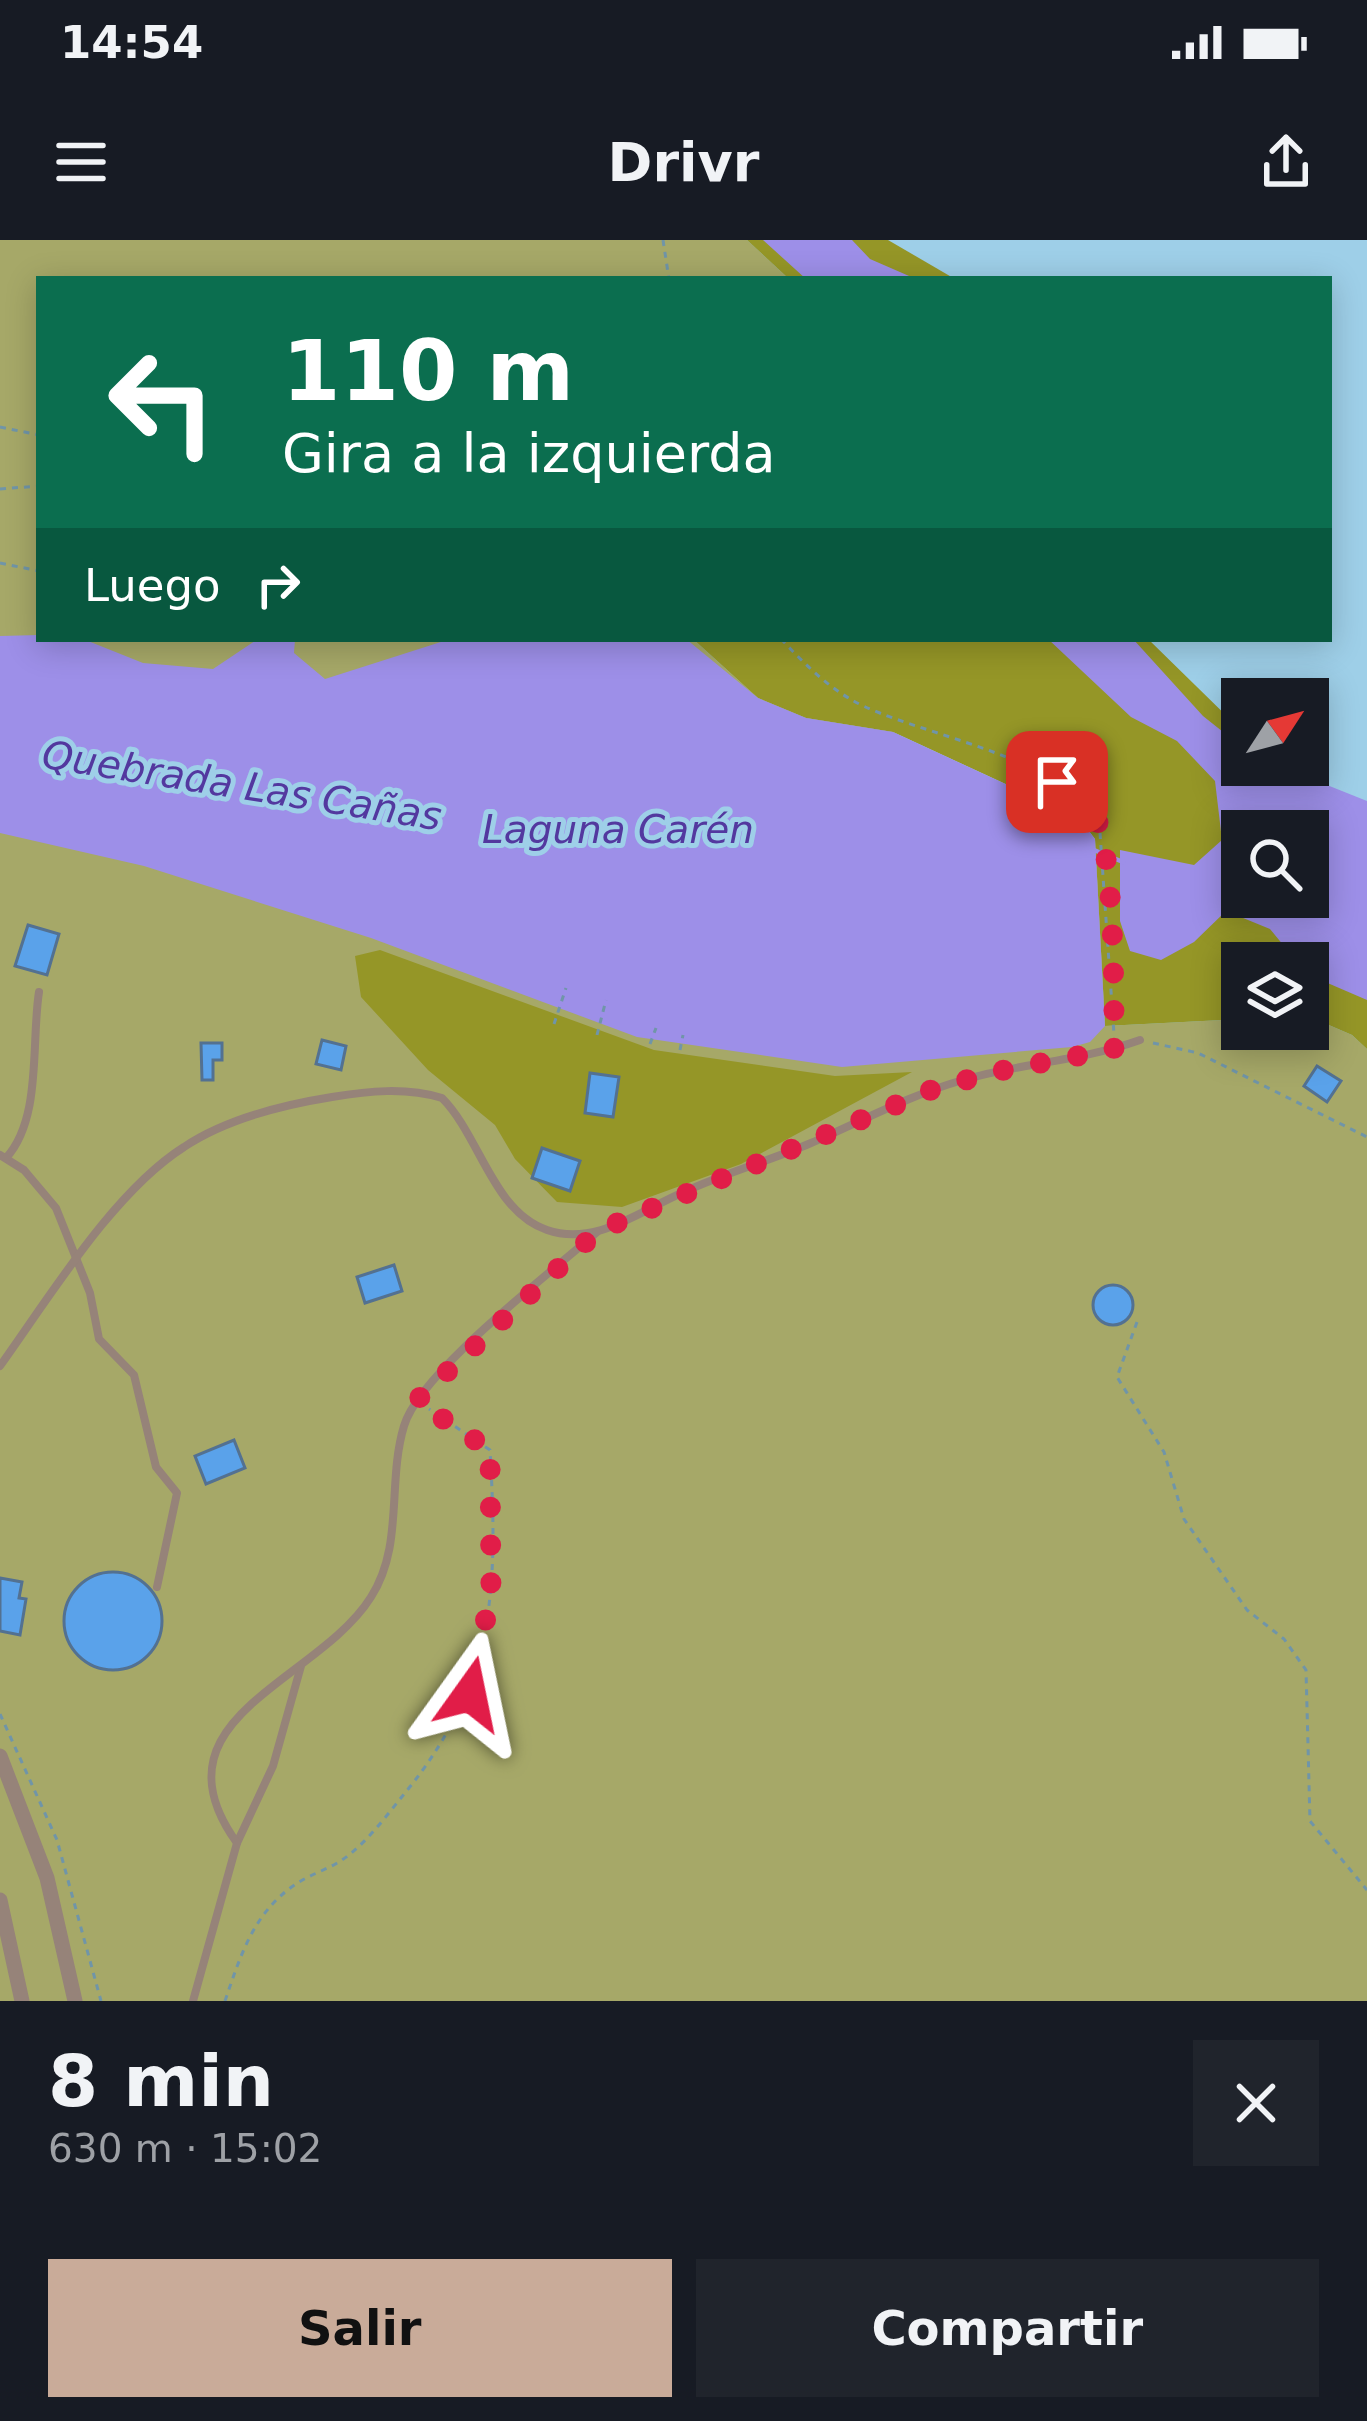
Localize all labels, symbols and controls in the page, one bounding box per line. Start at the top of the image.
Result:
text: 14:54 [60,16,203,69]
icon: menu [48,129,114,195]
icon: share [1253,129,1319,195]
text: Drivr [608,131,759,194]
text: 110 m [282,322,574,420]
icon: left [84,324,240,480]
text: Gira a la izquierda [282,422,776,485]
icon: right [245,552,311,618]
text: Luego [84,559,221,612]
north arrow [1221,678,1329,786]
map controls [1221,678,1329,1050]
pin [1006,731,1108,833]
water label: Quebrada Las Cañas [39,732,445,839]
icon: arrive [1024,749,1090,815]
water label: Laguna Carén [482,807,754,852]
button: search [1221,810,1329,918]
button: layers [1221,942,1329,1050]
position arrow [407,1631,533,1757]
text: 8 min [48,2039,274,2123]
button: close [1193,2040,1319,2166]
text: 630 m · 15:02 [48,2126,322,2171]
button: Salir [48,2259,672,2397]
button: Compartir [696,2259,1319,2397]

